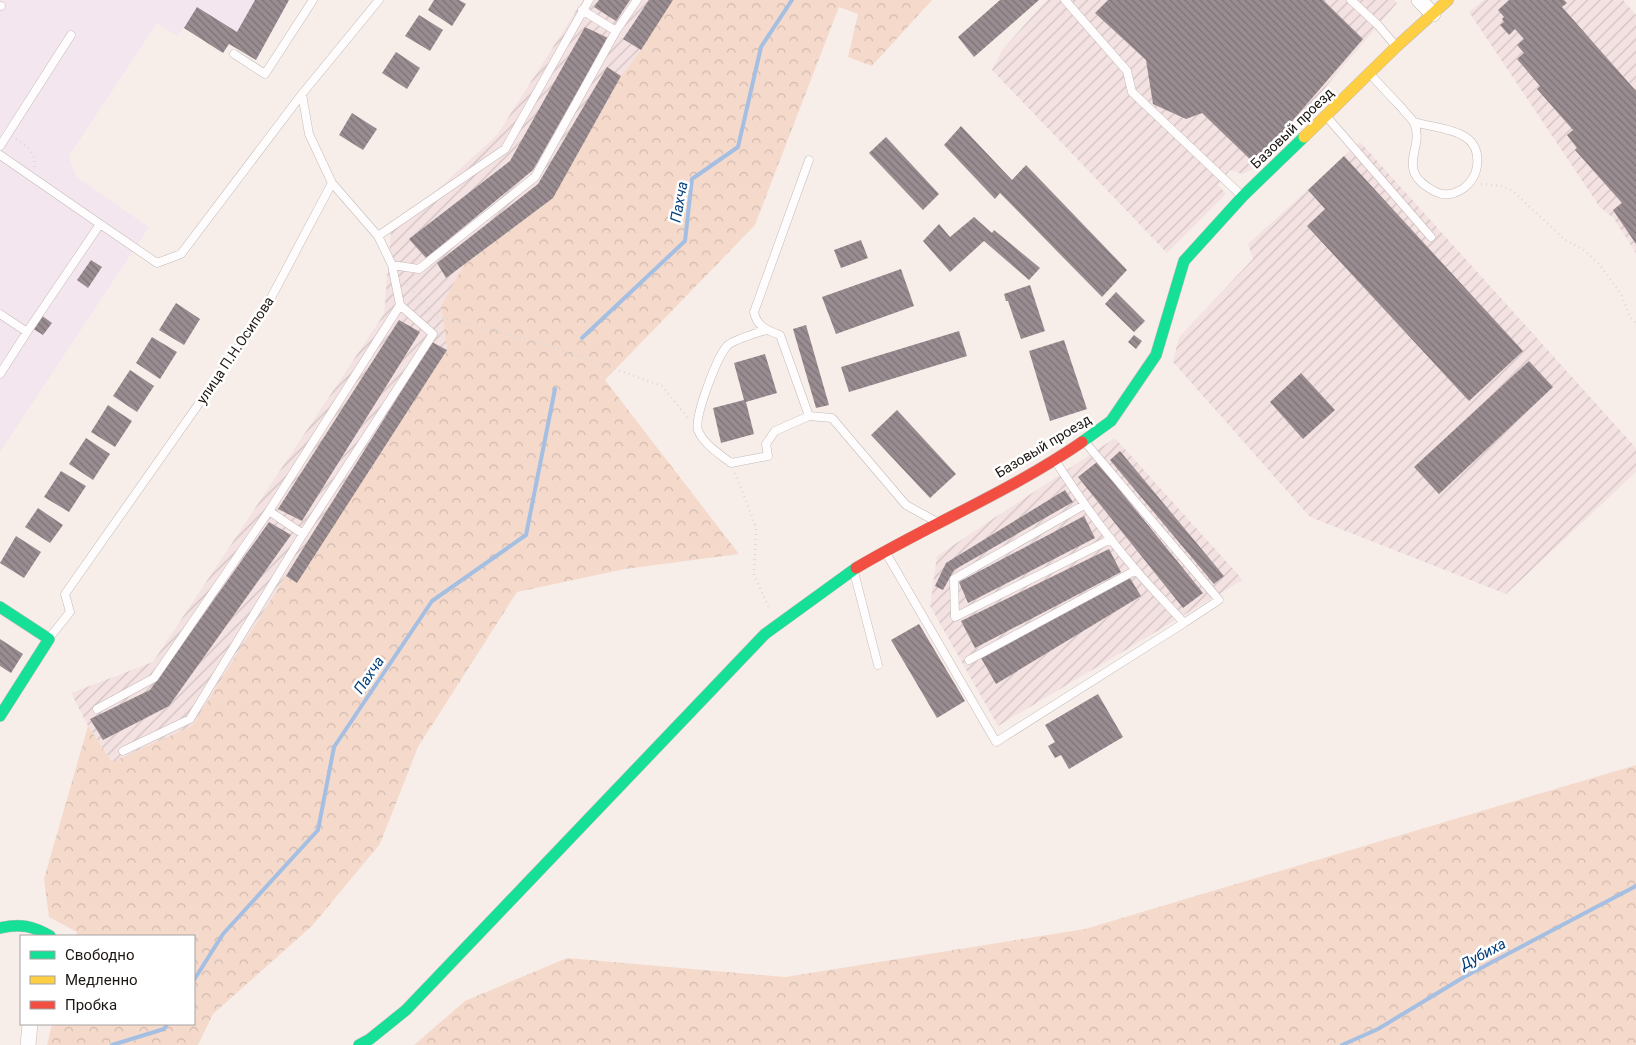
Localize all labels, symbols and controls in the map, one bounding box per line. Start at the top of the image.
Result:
street label: Базовый проезд [1247,84,1337,172]
water label: Пахча [667,180,691,224]
street label: улица П.Н.Осипова [193,293,277,407]
street label: Базовый проезд [992,411,1094,481]
water label: Пахча [350,653,388,697]
water label: Дубиха [1456,934,1509,974]
legend [20,935,195,1025]
text: Свободно [65,946,134,964]
text: Медленно [65,971,138,989]
text: Пробка [65,996,117,1014]

